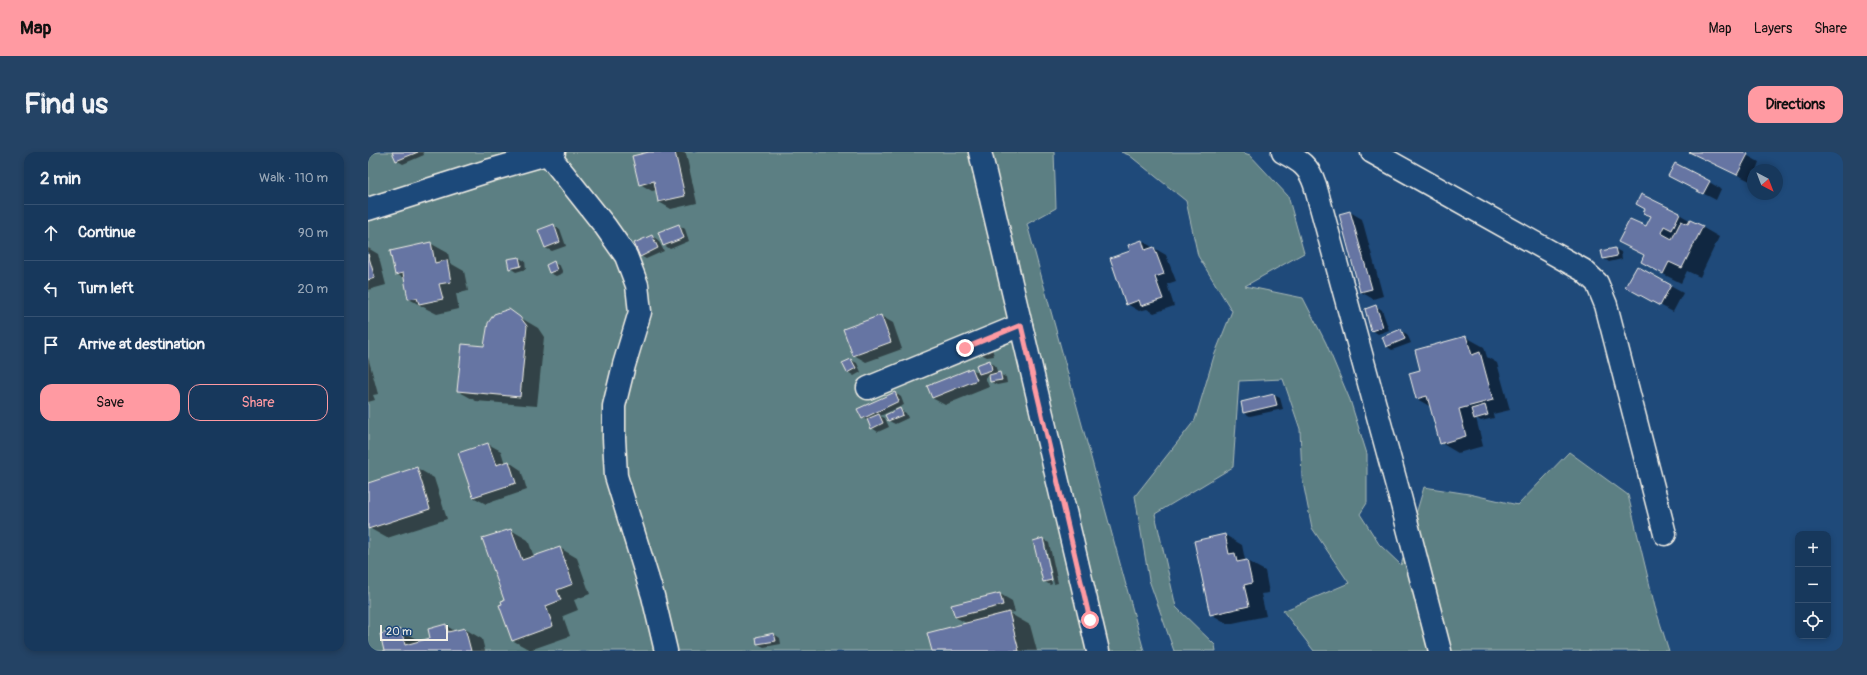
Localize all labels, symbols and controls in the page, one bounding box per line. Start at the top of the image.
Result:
text: Map [20,16,51,40]
text: Map [1709,20,1732,37]
text: Layers [1754,20,1792,37]
text: Share [1814,20,1847,37]
button: Directions [1748,86,1843,123]
text: Find us [24,87,108,122]
north arrow [1747,164,1783,200]
text: 2 min [40,168,81,189]
text: Walk · 110 m [259,170,328,186]
icon: ahead [40,222,62,244]
text: Continue [78,223,136,242]
text: 90 m [298,225,328,241]
icon: left [40,278,62,300]
text: Turn left [78,279,134,298]
text: 20 m [297,281,328,297]
icon: arrive [40,334,62,356]
text: Arrive at destination [78,335,205,354]
route end [956,339,974,357]
button: Save [40,384,180,421]
button: Share [188,384,328,421]
map controls [1795,531,1831,639]
button: + [1795,531,1831,567]
button: − [1795,567,1831,603]
button: locate [1795,603,1831,639]
route start [1081,611,1099,629]
scale bar [380,623,448,642]
text: 20 m [386,625,412,638]

